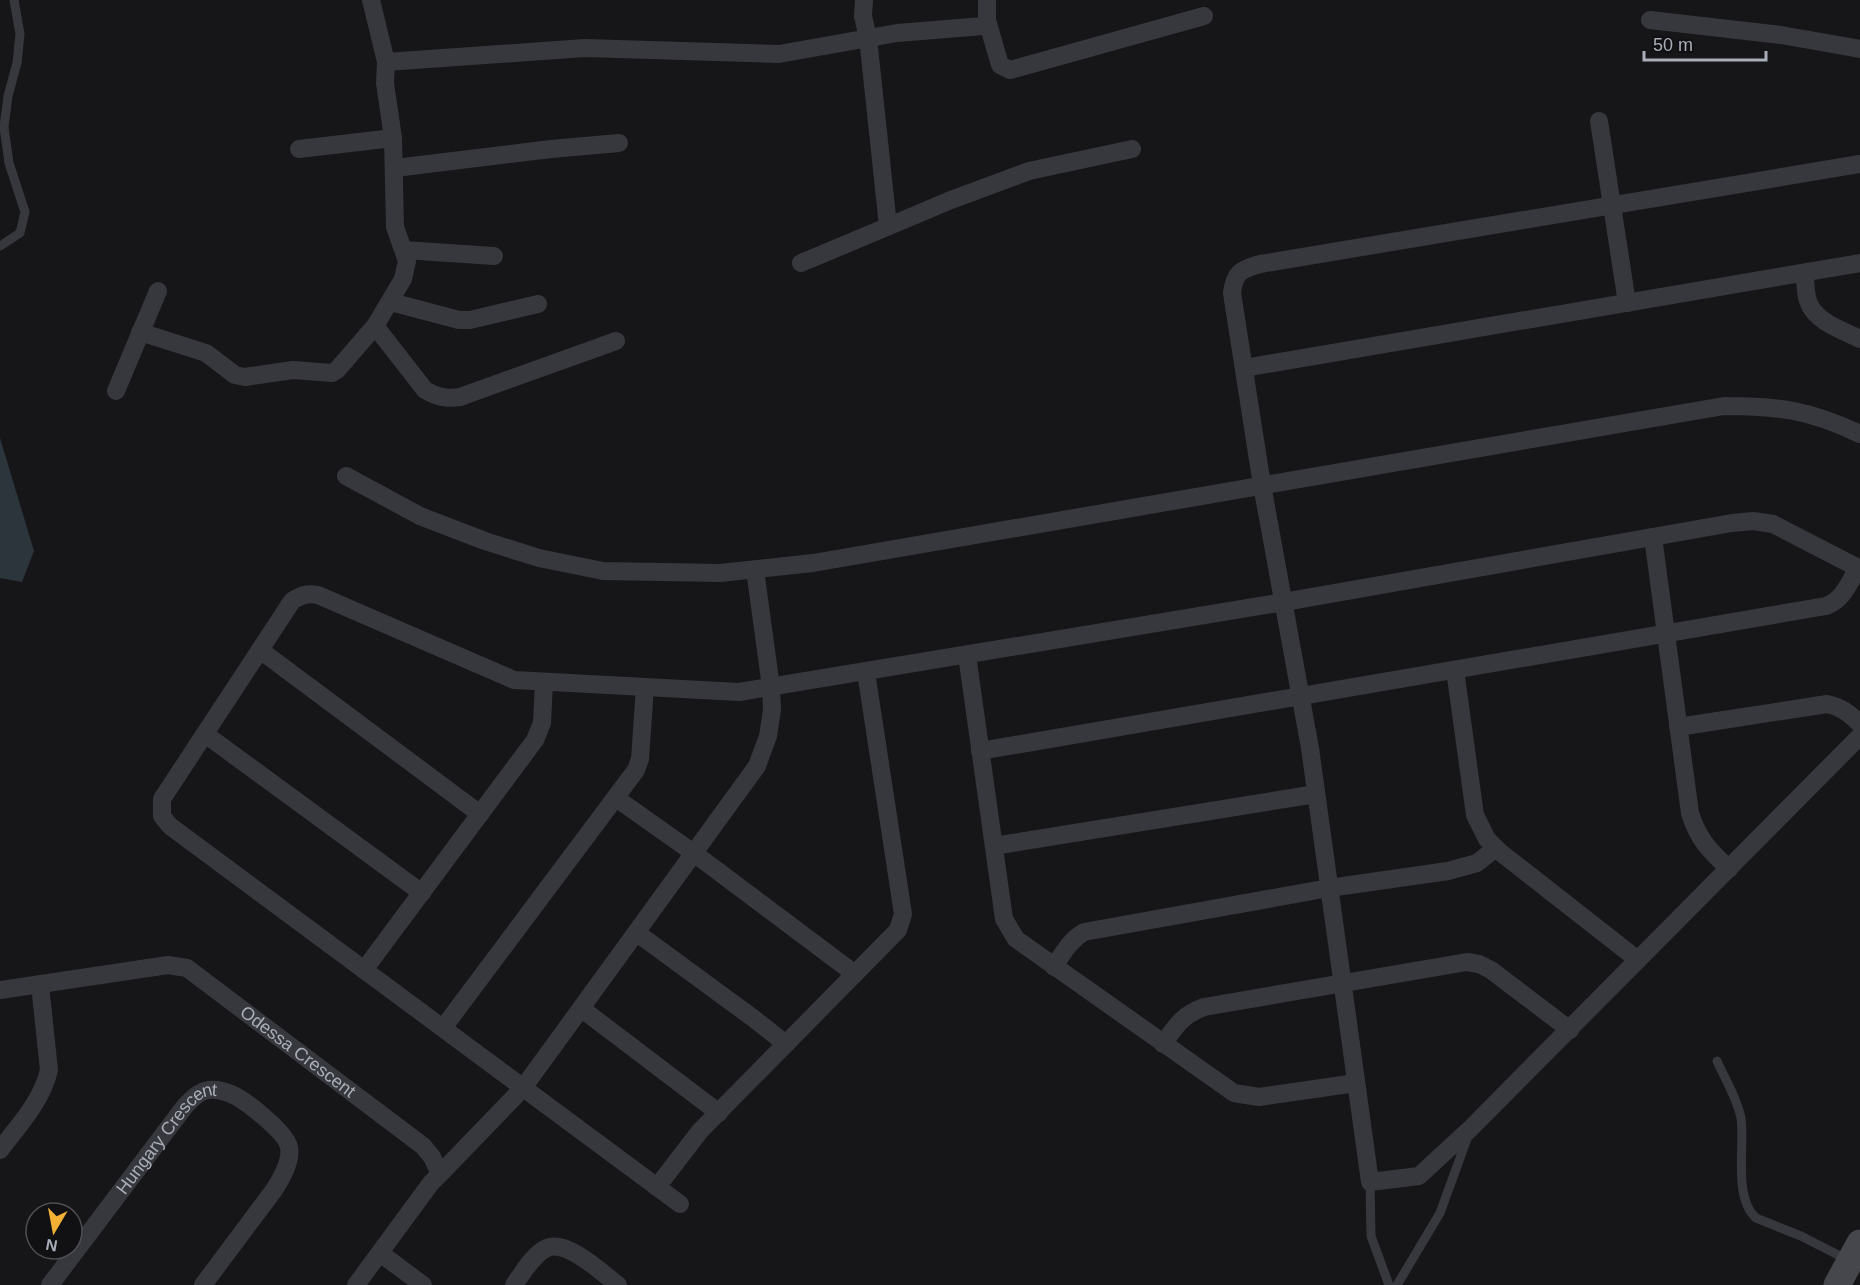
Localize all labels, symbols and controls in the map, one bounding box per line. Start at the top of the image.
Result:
scale bar [1644,24,1766,62]
text: 50 m [1653,35,1693,55]
street label: Odessa Crescent [236,1002,359,1102]
street label: Hungary Crescent [112,1079,218,1198]
north arrow [24,1201,84,1261]
text: N [44,1236,59,1255]

